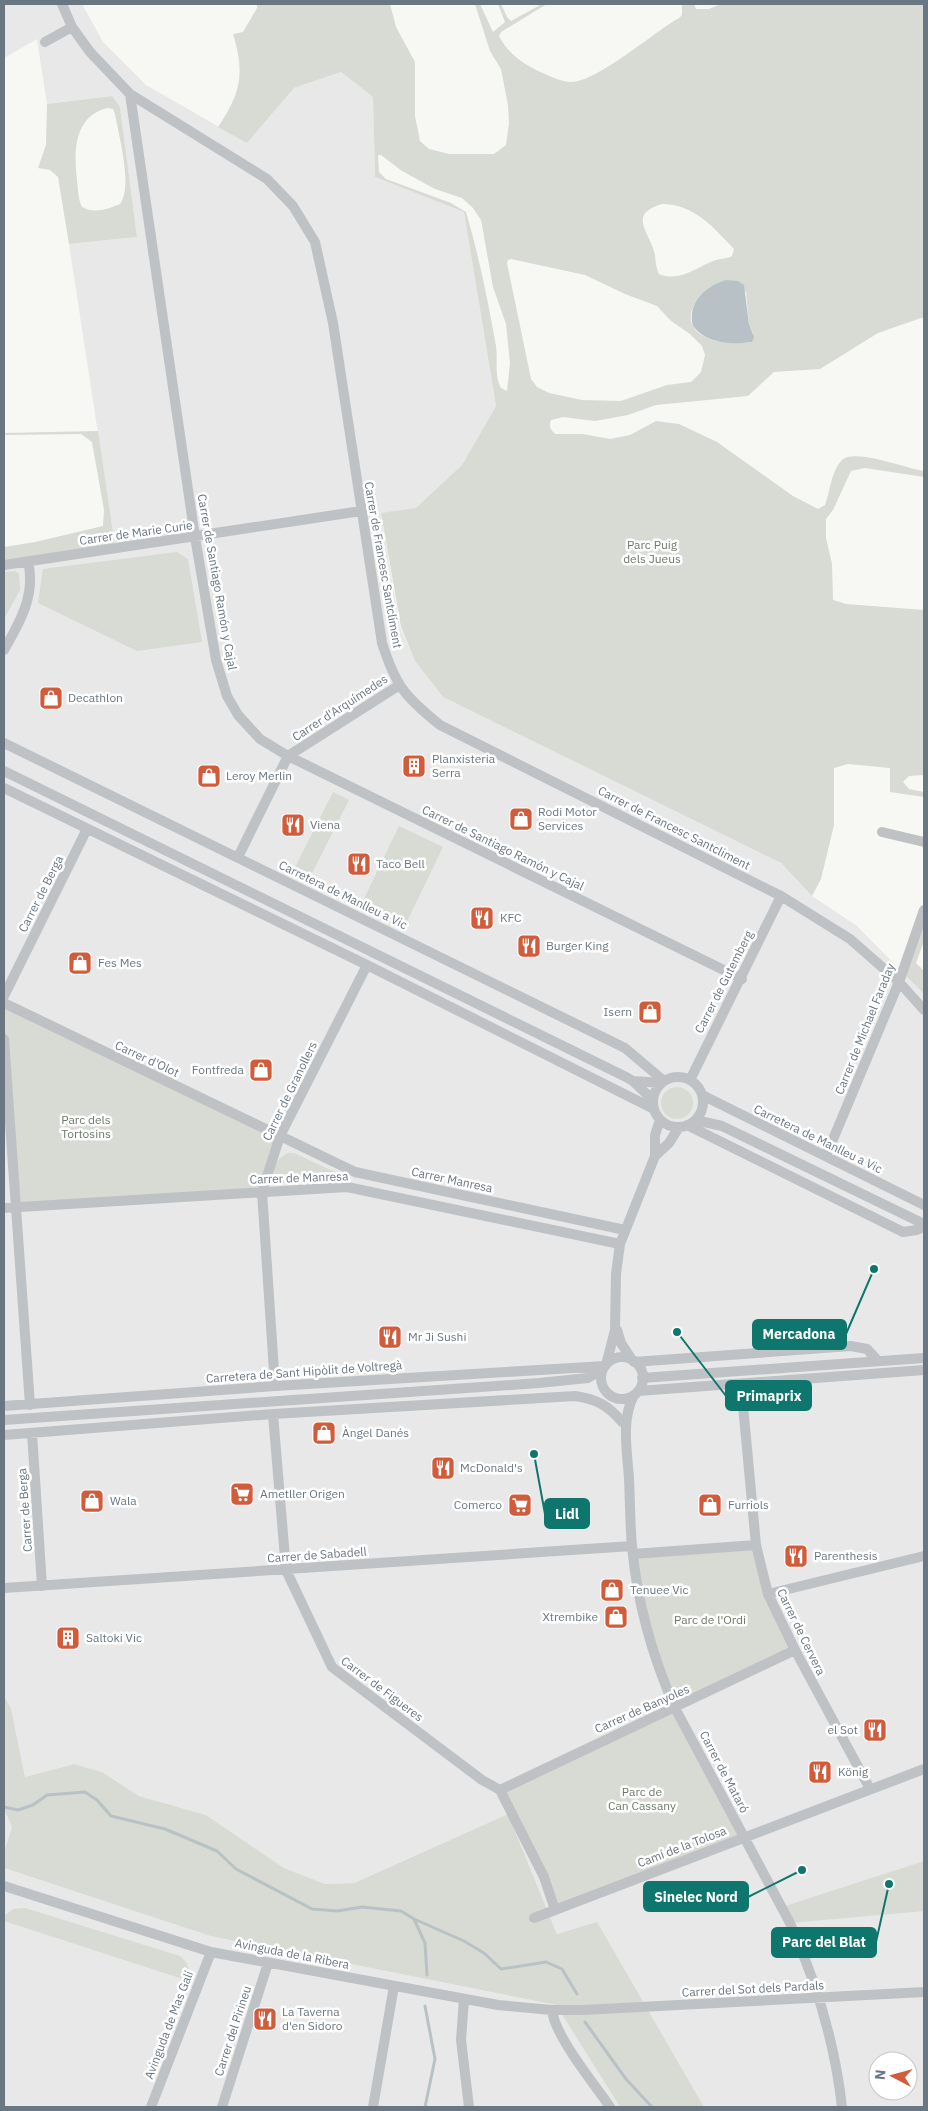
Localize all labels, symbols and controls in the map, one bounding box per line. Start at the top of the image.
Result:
street label: Carrer de Francesc Santcliment [361,480,406,649]
street label: Carrer de Santiago Ramón y Cajal [195,493,240,671]
street label: Carrer de Marie Curie [78,517,194,548]
park label: Parc Puig dels Jueus [623,537,681,566]
street label: Carrer d'Arquímedes [289,671,390,744]
shop icon: Decathlon [38,685,64,711]
place label: Decathlon [68,690,123,705]
place label: Planxisteria Serra [432,751,496,780]
building icon: Planxisteria Serra [401,753,427,779]
shop icon: Leroy Merlin [196,763,222,789]
place label: Leroy Merlin [226,768,292,783]
street label: Carrer de Francesc Santcliment [596,783,753,873]
street label: Carrer de Santiago Ramón y Cajal [420,802,587,893]
place label: Rodi Motor Services [538,804,597,833]
shop icon: Rodi Motor Services [508,806,534,832]
restaurant icon: Viena [280,812,306,838]
place label: Viena [310,817,341,832]
restaurant icon: Taco Bell [346,851,372,877]
street label: Carrer de Berga [15,852,67,935]
place label: Taco Bell [376,856,425,871]
street label: Carretera de Manlleu a Vic [276,857,410,932]
restaurant icon: KFC [469,905,495,931]
place label: KFC [500,910,522,925]
street label: Carrer de Gutemberg [691,927,756,1036]
restaurant icon: Burger King [516,933,542,959]
place label: Burger King [546,938,609,953]
shop icon: Fes Mes [67,950,93,976]
place label: Fes Mes [98,955,142,970]
street label: Carrer de Michael Faraday [831,961,898,1097]
shop icon: Isern [637,999,663,1025]
place label: Isern [604,1004,632,1019]
street label: Carrer d'Olot [113,1037,182,1080]
street label: Carrer de Granollers [259,1038,320,1143]
shop icon: Fontfreda [248,1057,274,1083]
place label: Fontfreda [192,1062,245,1077]
street label: Carretera de Manlleu a Vic [751,1101,885,1176]
park label: Parc dels Tortosins [61,1112,111,1141]
street label: Carrer Manresa [410,1164,495,1196]
street label: Carrer de Manresa [249,1168,349,1187]
callout: Mercadona [753,1320,846,1349]
restaurant icon: Mr Ji Sushi [377,1324,403,1350]
text: Mercadona [763,1325,835,1343]
place label: Mr Ji Sushi [408,1329,466,1344]
street label: Carretera de Sant Hipòlit de Voltregà [205,1357,403,1386]
callout: Primaprix [726,1381,811,1410]
text: Primaprix [736,1387,802,1405]
shop icon: Àngel Danés [311,1420,337,1446]
place label: Àngel Danés [342,1425,409,1440]
restaurant icon: McDonald's [430,1455,456,1481]
place label: McDonald's [460,1460,523,1475]
street label: Carrer de Berga [14,1467,35,1552]
supermarket icon: Ametller Origen [229,1481,255,1507]
place label: Ametller Origen [260,1486,345,1501]
shop icon: Wala [79,1488,105,1514]
supermarket icon: Comerco [507,1492,533,1518]
shop icon: Furriols [697,1492,723,1518]
place label: Wala [110,1493,137,1508]
place label: Comerco [454,1497,502,1512]
place label: Furriols [728,1497,769,1512]
callout: Lidl [545,1499,589,1528]
text: Lidl [555,1505,579,1523]
restaurant icon: Parenthesis [783,1543,809,1569]
street label: Carrer de Sabadell [267,1544,367,1565]
place label: Parenthesis [814,1548,878,1563]
shop icon: Tenuee Vic [599,1577,625,1603]
place label: Tenuee Vic [630,1582,689,1597]
street label: Carrer de Cervera [774,1586,829,1678]
shop icon: Xtrembike [603,1604,629,1630]
place label: Xtrembike [542,1609,598,1624]
park label: Parc de l'Ordi [674,1612,746,1627]
building icon: Saltoki Vic [55,1625,81,1651]
place label: Saltoki Vic [86,1630,142,1645]
street label: Carrer de Figueres [338,1653,426,1724]
street label: Carrer de Banyoles [592,1681,692,1736]
restaurant icon: el Sot [862,1717,888,1743]
place label: el Sot [827,1722,858,1737]
street label: Carrer de Mataró [697,1728,752,1816]
restaurant icon: König [807,1759,833,1785]
place label: König [838,1764,869,1779]
park label: Parc de Can Cassany [608,1784,676,1813]
street label: Camí de la Tolosa [635,1822,729,1870]
callout: Sinelec Nord [644,1882,748,1911]
text: Sinelec Nord [654,1888,738,1906]
callout: Parc del Blat [772,1928,876,1957]
text: Parc del Blat [782,1933,866,1951]
street label: Avinguda de la Ribera [234,1935,351,1972]
street label: Avinguda de Mas Galí [141,1969,196,2081]
street label: Carrer del Sot dels Pardals [681,1977,825,2000]
street label: Carrer del Pirineu [211,1984,254,2078]
place label: La Taverna d'en Sidoro [282,2004,343,2033]
restaurant icon: La Taverna d'en Sidoro [252,2006,278,2032]
north arrow [868,2051,918,2101]
text: N [871,2069,890,2081]

